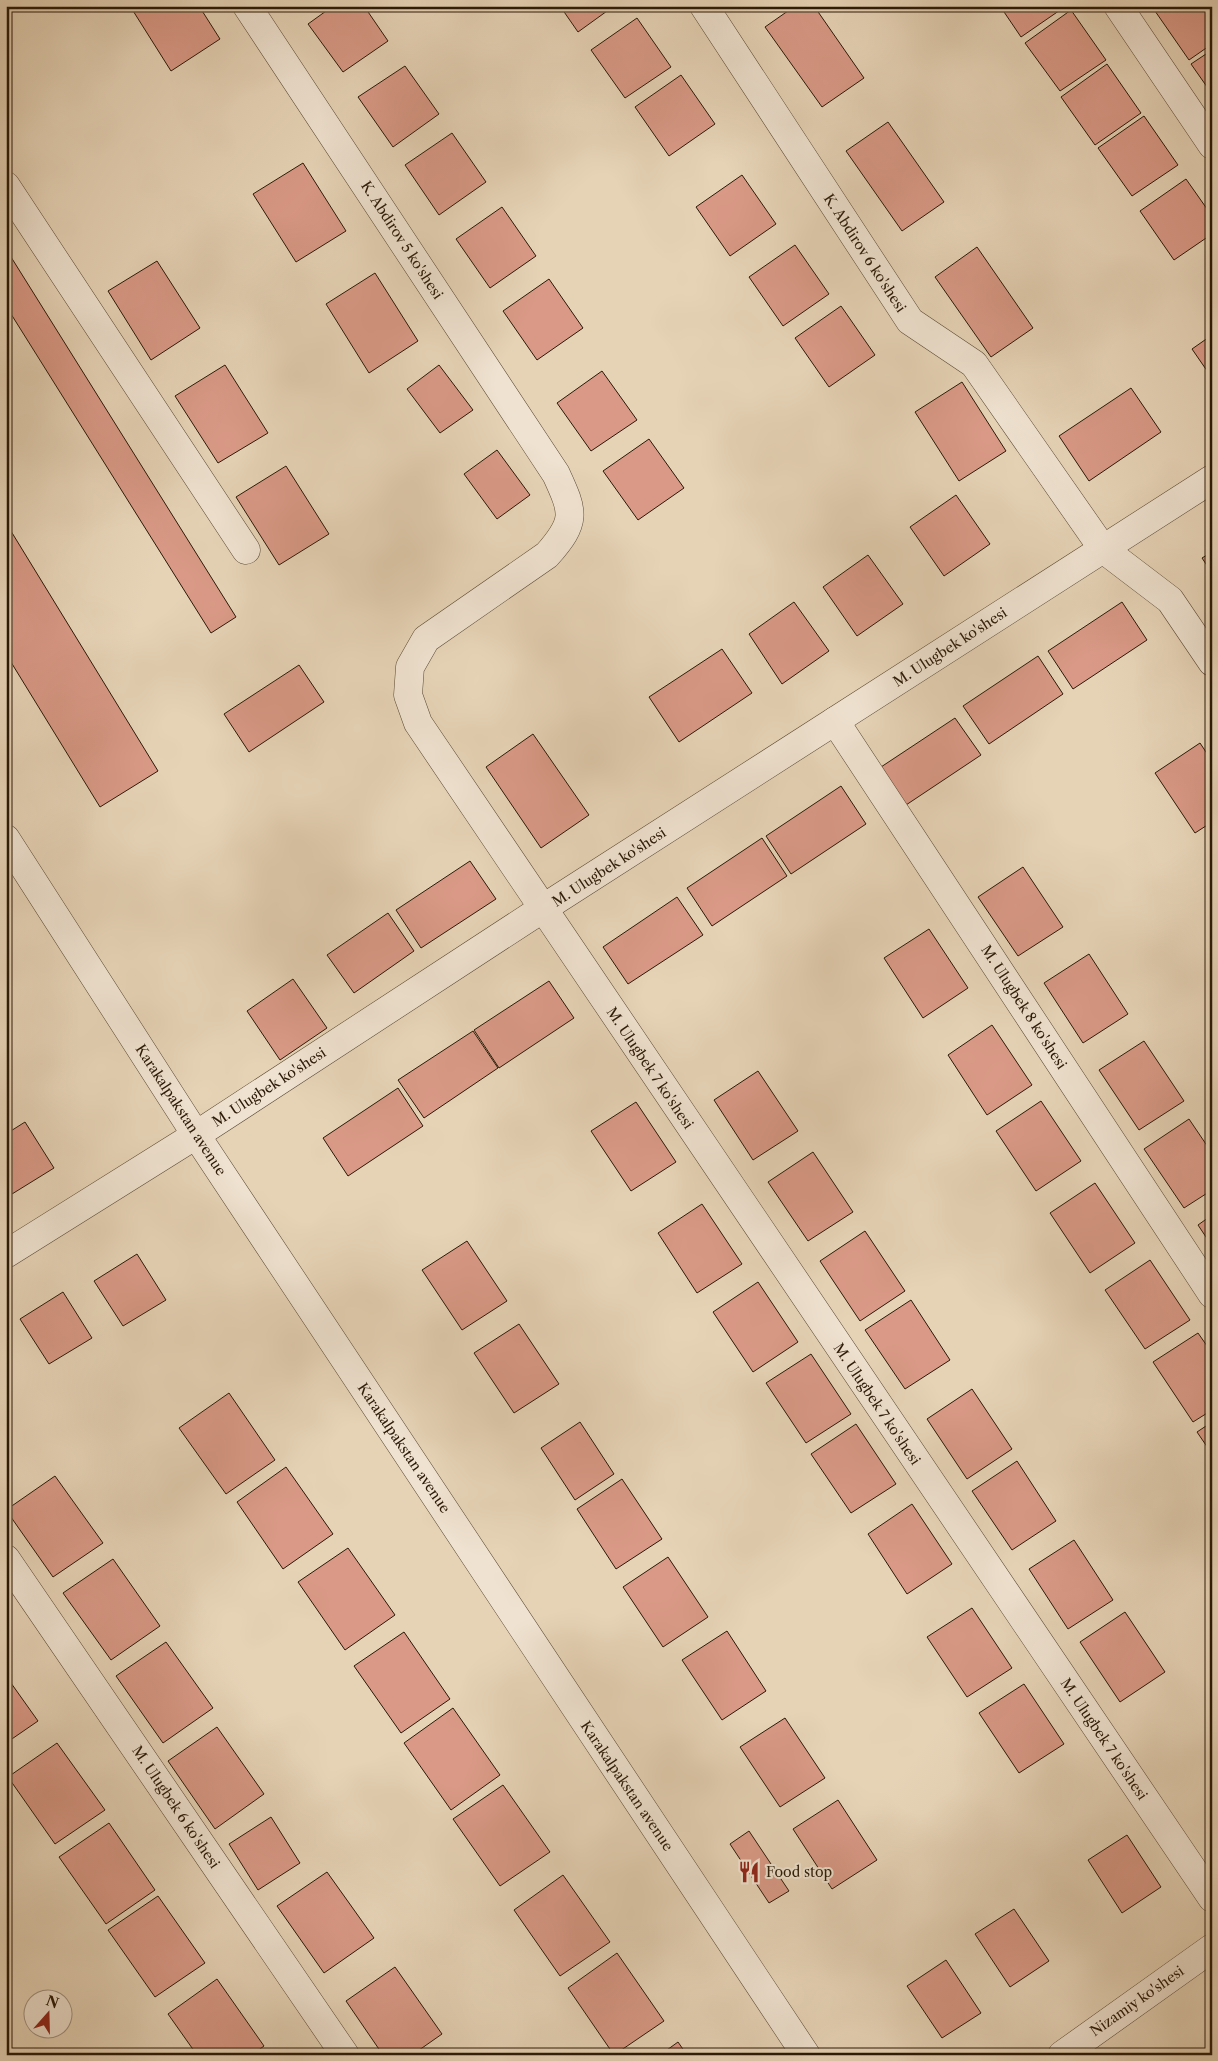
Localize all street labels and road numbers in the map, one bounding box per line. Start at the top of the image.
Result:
street label: K. Abdirov 5 ko'shesi [357,178,447,302]
street label: K. Abdirov 6 ko'shesi [820,190,910,316]
street label: M. Ulugbek ko'shesi [890,603,1010,691]
street label: M. Ulugbek ko'shesi [549,823,669,911]
street label: M. Ulugbek 8 ko'shesi [977,942,1071,1072]
street label: M. Ulugbek 7 ko'shesi [603,1004,697,1132]
street label: Karakalpakstan avenue [132,1041,230,1179]
street label: M. Ulugbek ko'shesi [209,1043,329,1131]
street label: M. Ulugbek 7 ko'shesi [830,1340,924,1468]
street label: Karakalpakstan avenue [354,1380,454,1517]
street label: M. Ulugbek 7 ko'shesi [1057,1675,1151,1803]
street label: Karakalpakstan avenue [577,1718,677,1855]
street label: M. Ulugbek 6 ko'shesi [128,1742,224,1872]
street label: Nizamiy ko'shesi [1087,1962,1187,2040]

